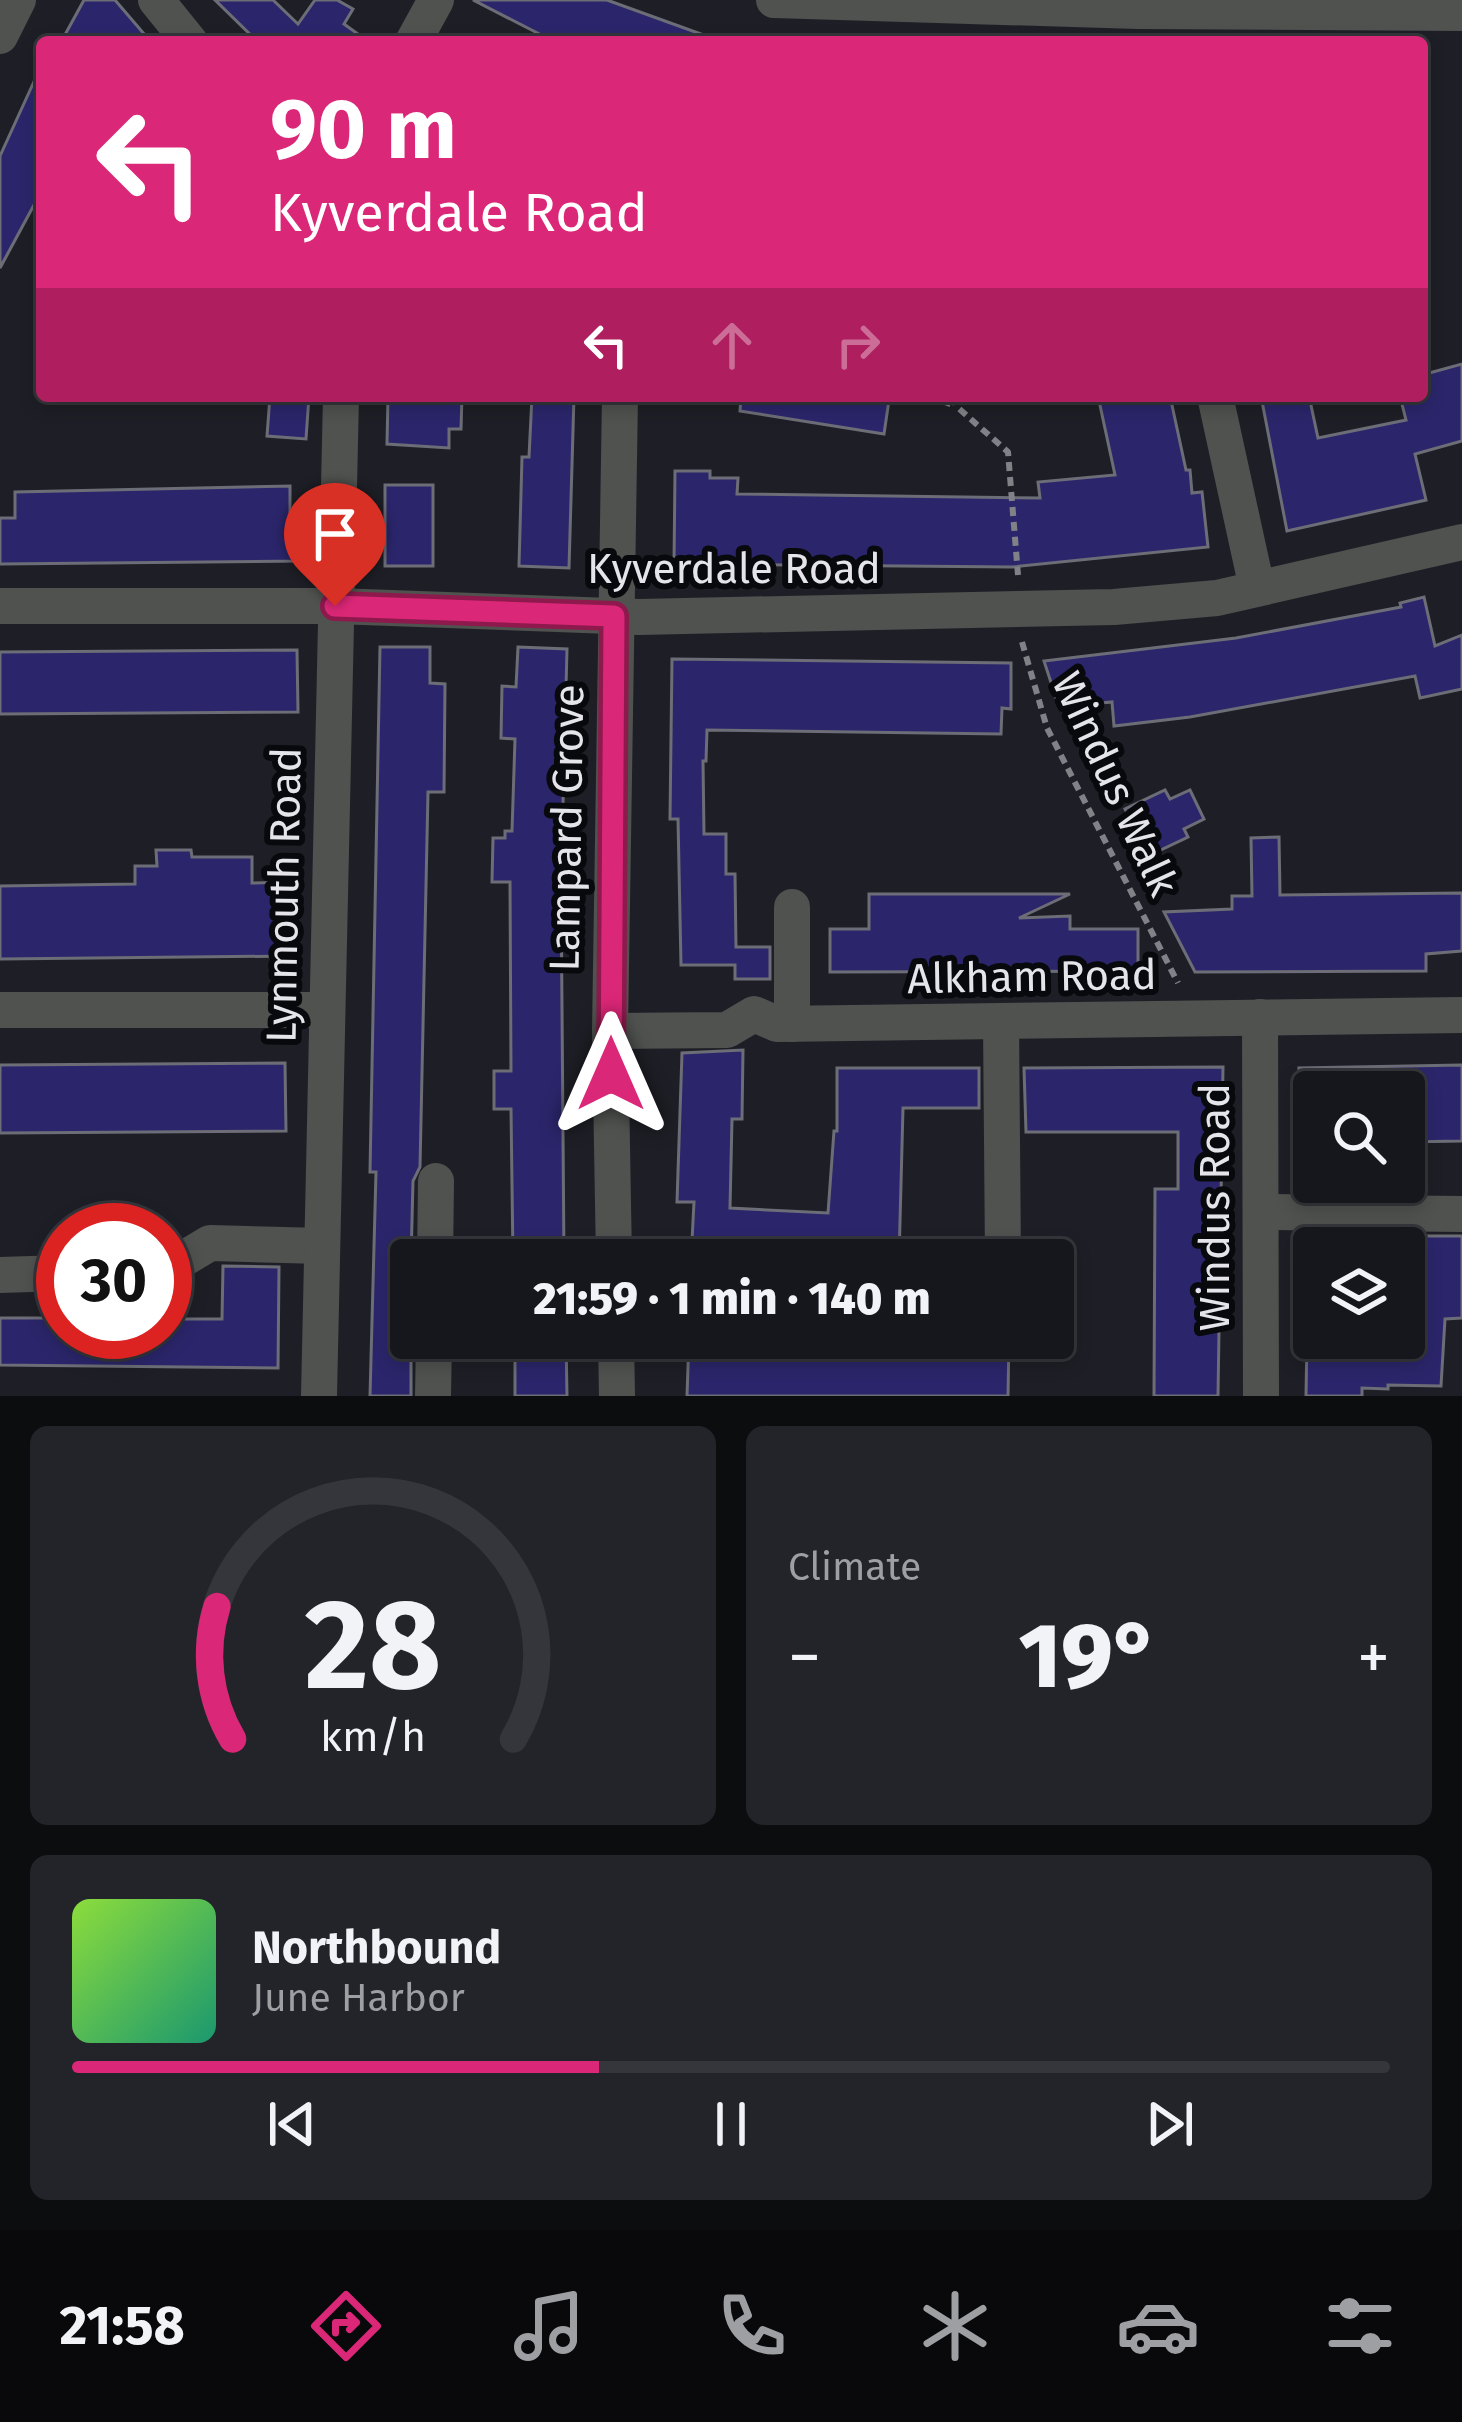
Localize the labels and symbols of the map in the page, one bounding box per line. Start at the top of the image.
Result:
pin [284,483,386,606]
street label: Kyverdale Road [587,544,881,594]
street label: Windus Walk [1041,664,1189,904]
street label: Lampard Grove [539,684,595,972]
street label: Lynmouth Road [256,747,312,1043]
street label: Alkham Road [907,950,1157,1004]
position arrow [548,1011,674,1137]
street label: Windus Road [1190,1083,1240,1331]
speed limit sign: 30 [36,1203,192,1359]

